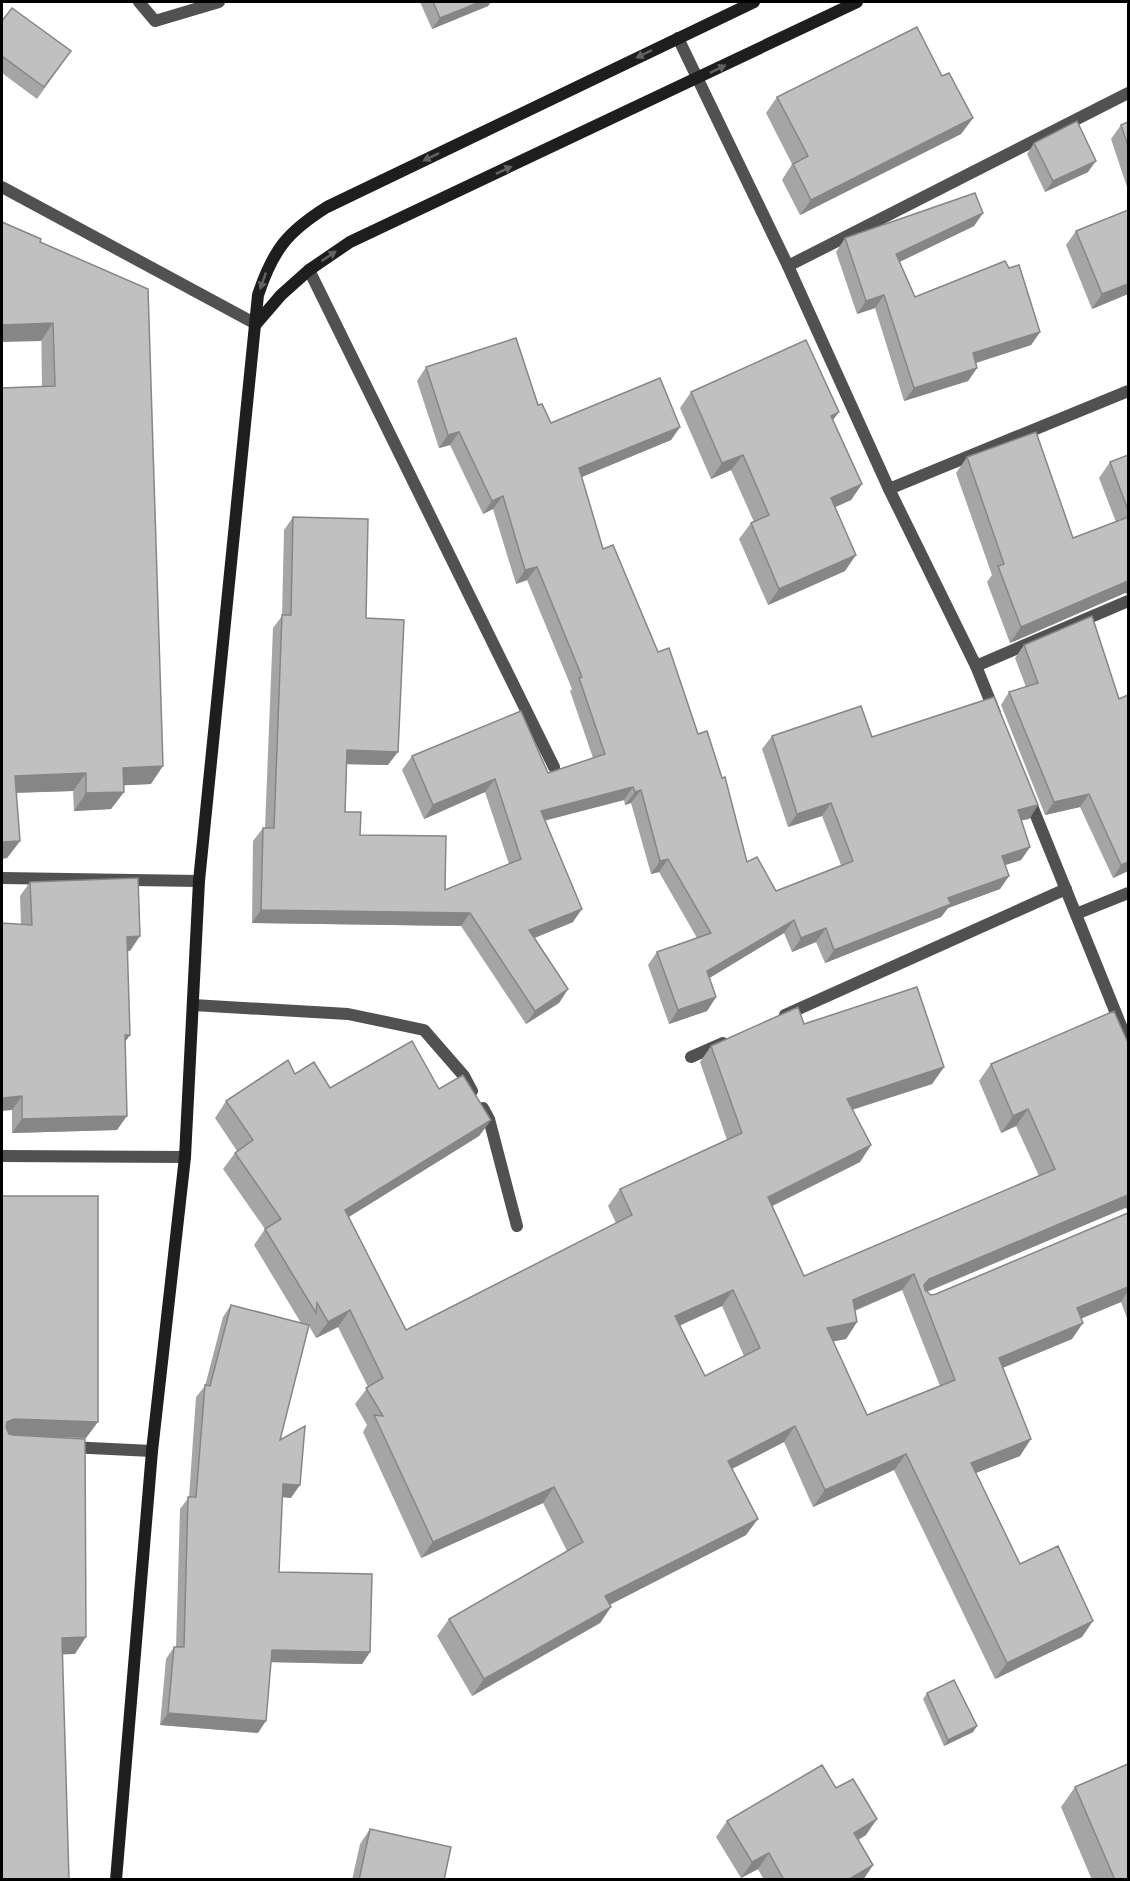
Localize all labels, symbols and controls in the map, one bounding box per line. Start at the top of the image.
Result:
one-way arrow [636,50,653,59]
one-way arrow [709,64,727,74]
one-way arrow [422,152,439,161]
one-way arrow [495,165,512,174]
one-way arrow [321,251,337,262]
one-way arrow [257,272,267,290]

